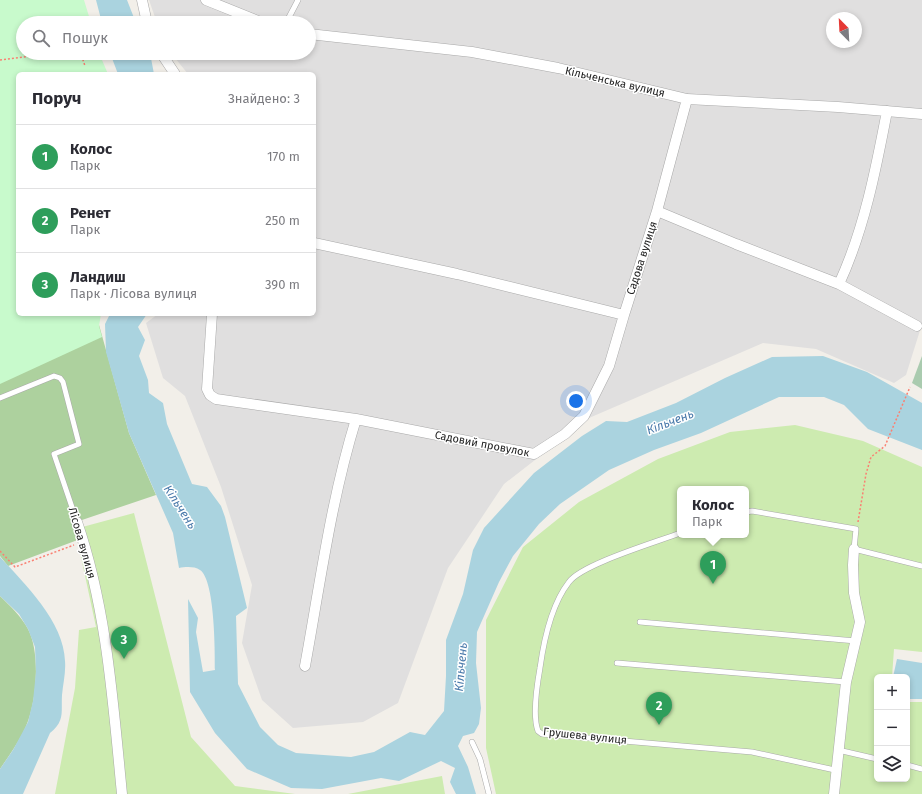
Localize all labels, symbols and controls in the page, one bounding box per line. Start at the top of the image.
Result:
north arrow [826,12,862,48]
search box [16,16,316,60]
icon: search [30,27,52,49]
text: Пошук [62,29,108,47]
street label: Кільченська вулиця [564,64,666,100]
text: Поруч [32,88,81,109]
text: Знайдено: 3 [228,91,300,106]
text: Колос [70,140,112,158]
text: 1 [42,149,48,164]
text: 170 m [267,149,300,164]
text: Парк [70,158,100,173]
text: Ренет [70,204,111,222]
text: 2 [42,213,48,228]
text: 250 m [265,213,300,228]
street label: Садова вулиця [624,220,660,296]
text: Парк [70,222,100,237]
text: Ландиш [70,268,126,286]
text: 3 [42,277,48,292]
text: 390 m [265,277,300,292]
text: Парк · Лісова вулиця [70,286,197,301]
your location [566,391,586,411]
water label: Кільчень [645,407,695,437]
street label: Садовий провулок [434,428,531,460]
water label: Кільчень [161,483,199,531]
popup [677,486,749,538]
text: Колос [692,496,734,514]
street label: Лісова вулиця [66,506,98,580]
text: Парк [692,514,722,529]
pin: 1 [700,551,726,584]
pin: 3 [111,626,137,659]
water label: Кільчень [452,642,470,692]
map controls [874,674,910,782]
button: + [874,674,910,710]
pin: 2 [646,692,672,725]
button: − [874,710,910,746]
street label: Грушева вулиця [543,725,627,747]
button: layers [874,746,910,782]

